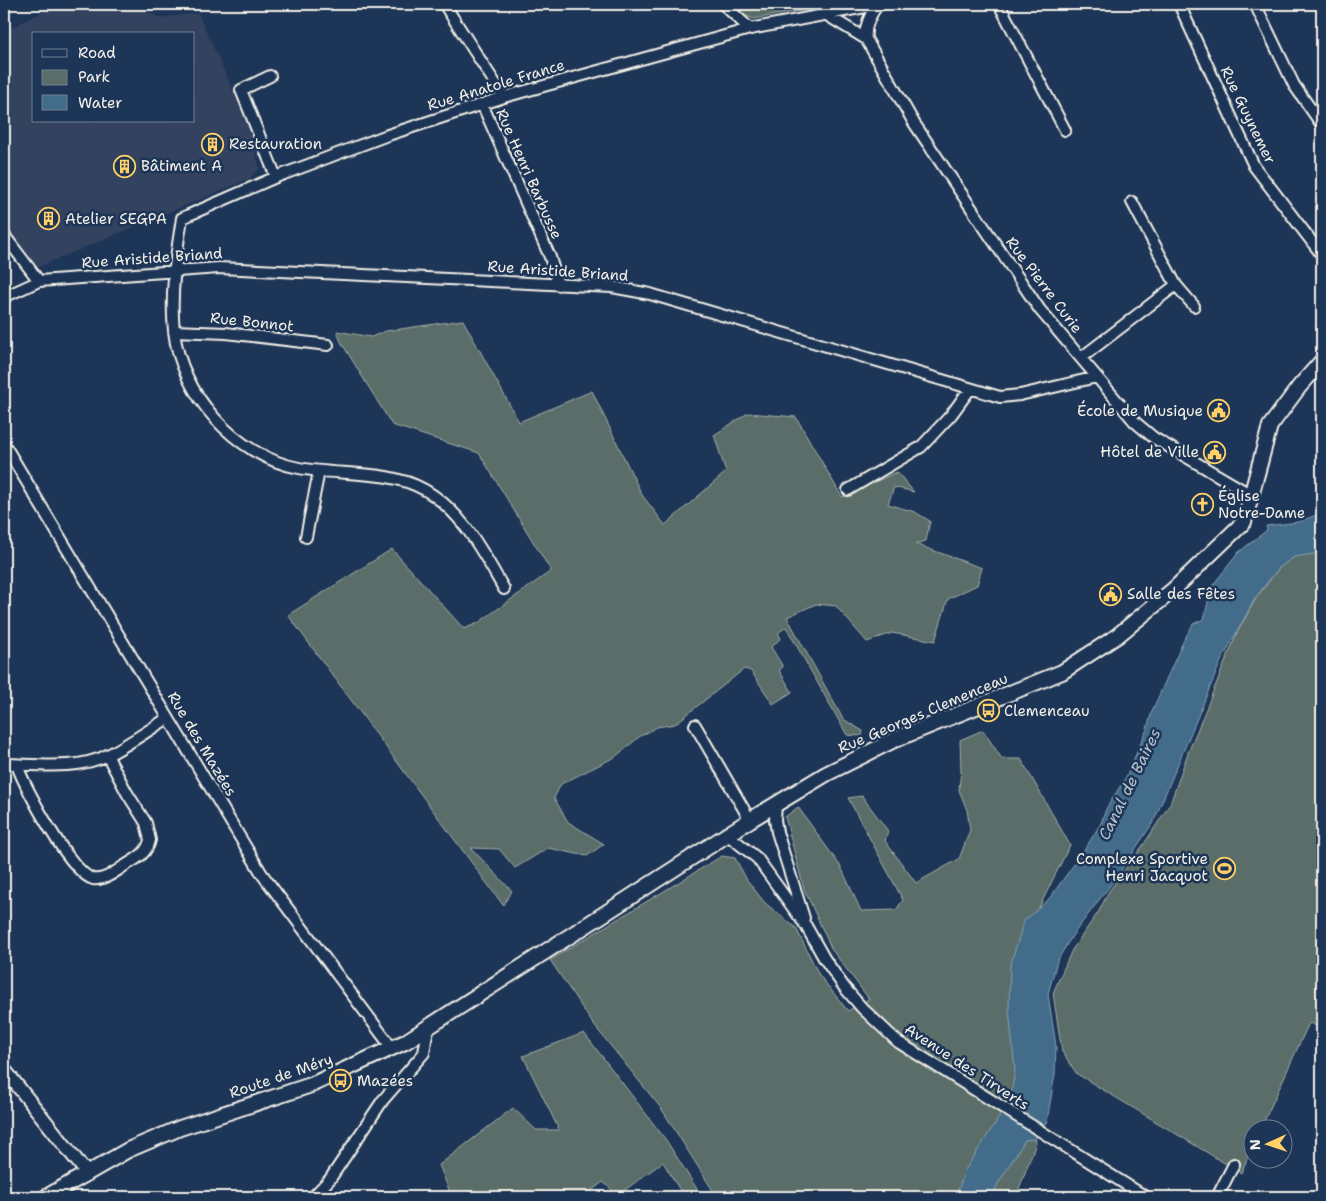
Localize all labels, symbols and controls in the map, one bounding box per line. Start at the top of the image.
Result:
legend [32,32,195,122]
text: Road [78,43,116,63]
street label: Rue Anatole France [425,55,567,115]
street label: Rue Guynemer [1216,63,1280,167]
text: Park [78,67,110,87]
text: Water [78,93,122,113]
street label: Rue Henri Barbusse [491,106,567,242]
building icon: Restauration [201,132,225,156]
place label: Restauration [229,134,322,154]
building icon: Bâtiment A [113,154,137,178]
place label: Bâtiment A [141,156,222,176]
building icon: Atelier SEGPA [37,207,61,231]
place label: Atelier SEGPA [65,209,167,229]
street label: Rue Pierre Curie [1001,233,1087,337]
street label: Rue Aristide Briand [81,243,224,273]
street label: Rue Aristide Briand [487,256,630,286]
street label: Rue Bonnot [209,308,295,336]
public building icon: École de Musique [1207,399,1231,423]
place label: École de Musique [1077,400,1203,421]
public building icon: Hôtel de Ville [1203,440,1227,464]
place label: Hôtel de Ville [1100,442,1199,462]
place label: Église Notre-Dame [1218,485,1305,523]
church icon: Église Notre-Dame [1190,493,1214,517]
public building icon: Salle des Fêtes [1099,582,1123,606]
place label: Salle des Fêtes [1127,584,1235,604]
street label: Rue Georges Clemenceau [835,668,1011,758]
street label: Rue des Mazées [163,688,241,800]
bus stop icon: Clemenceau [976,699,1000,723]
place label: Clemenceau [1004,701,1090,721]
water label: Canal de Baires [1093,725,1166,844]
place label: Complexe Sportive Henri Jacquot [1076,849,1208,886]
sports icon: Complexe Sportive Henri Jacquot [1212,856,1236,880]
street label: Avenue des Tirverts [901,1019,1033,1115]
street label: Route de Méry [227,1049,335,1103]
bus stop icon: Mazées [329,1069,353,1093]
place label: Mazées [357,1071,413,1091]
north arrow [1244,1118,1294,1168]
text: N [1246,1139,1264,1151]

